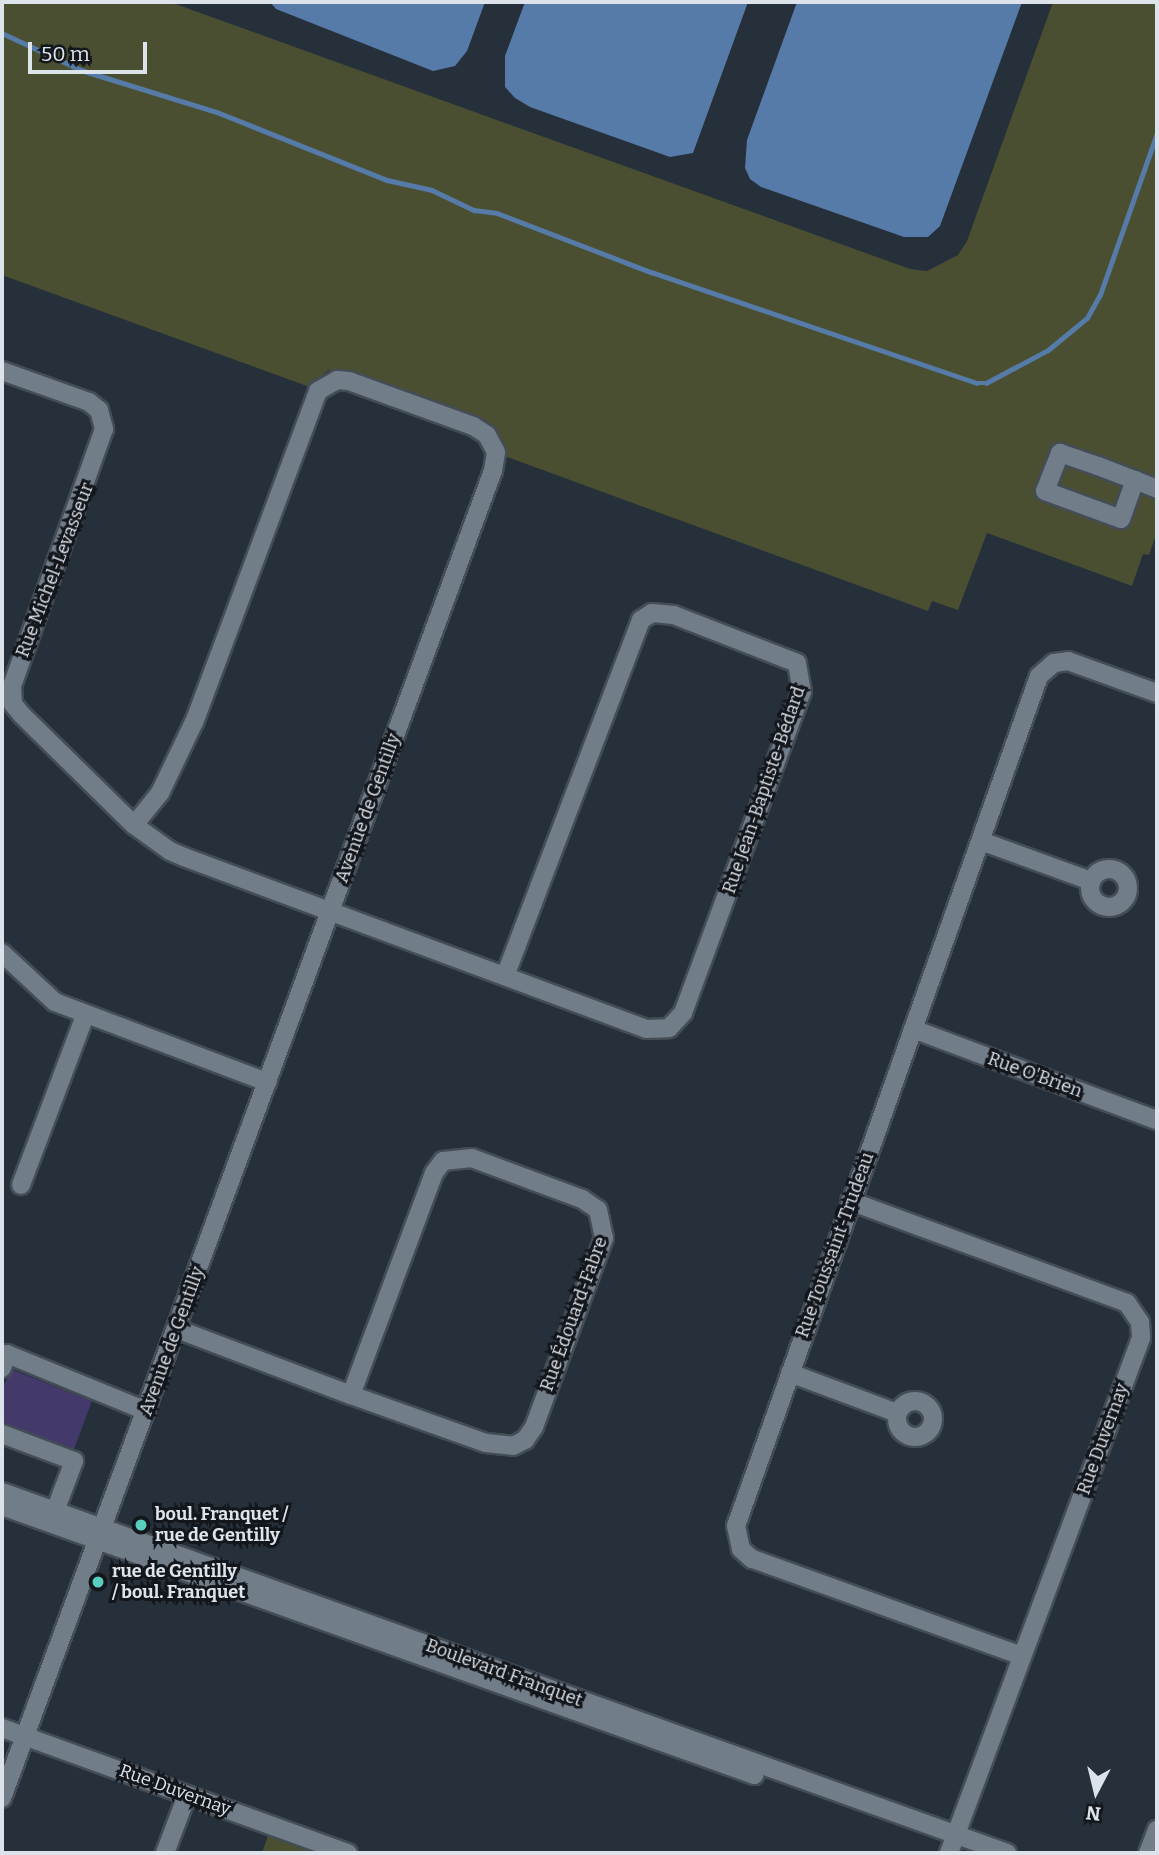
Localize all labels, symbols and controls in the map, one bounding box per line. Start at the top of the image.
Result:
scale bar [32,28,150,72]
text: 50 m [41,41,90,67]
street label: Rue Michel-Levasseur [12,480,98,660]
street label: Rue Jean-Baptiste-Bédard [718,684,810,896]
street label: Avenue de Gentilly [331,731,405,885]
street label: Rue O'Brien [985,1048,1085,1102]
street label: Rue Toussaint-Trudeau [791,1149,879,1341]
street label: Rue Édouard-Fabre [536,1234,612,1394]
street label: Avenue de Gentilly [135,1264,209,1418]
street label: Rue Duvernay [1073,1380,1133,1498]
place label: boul. Franquet / rue de Gentilly [155,1504,288,1546]
marker: boul. Franquet / rue de Gentilly [133,1517,149,1533]
place label: rue de Gentilly / boul. Franquet [112,1561,245,1604]
marker: rue de Gentilly / boul. Franquet [90,1574,106,1590]
street label: Boulevard Franquet [423,1635,585,1711]
north arrow [1061,1757,1131,1827]
street label: Rue Duvernay [116,1760,234,1820]
text: N [1085,1801,1102,1826]

